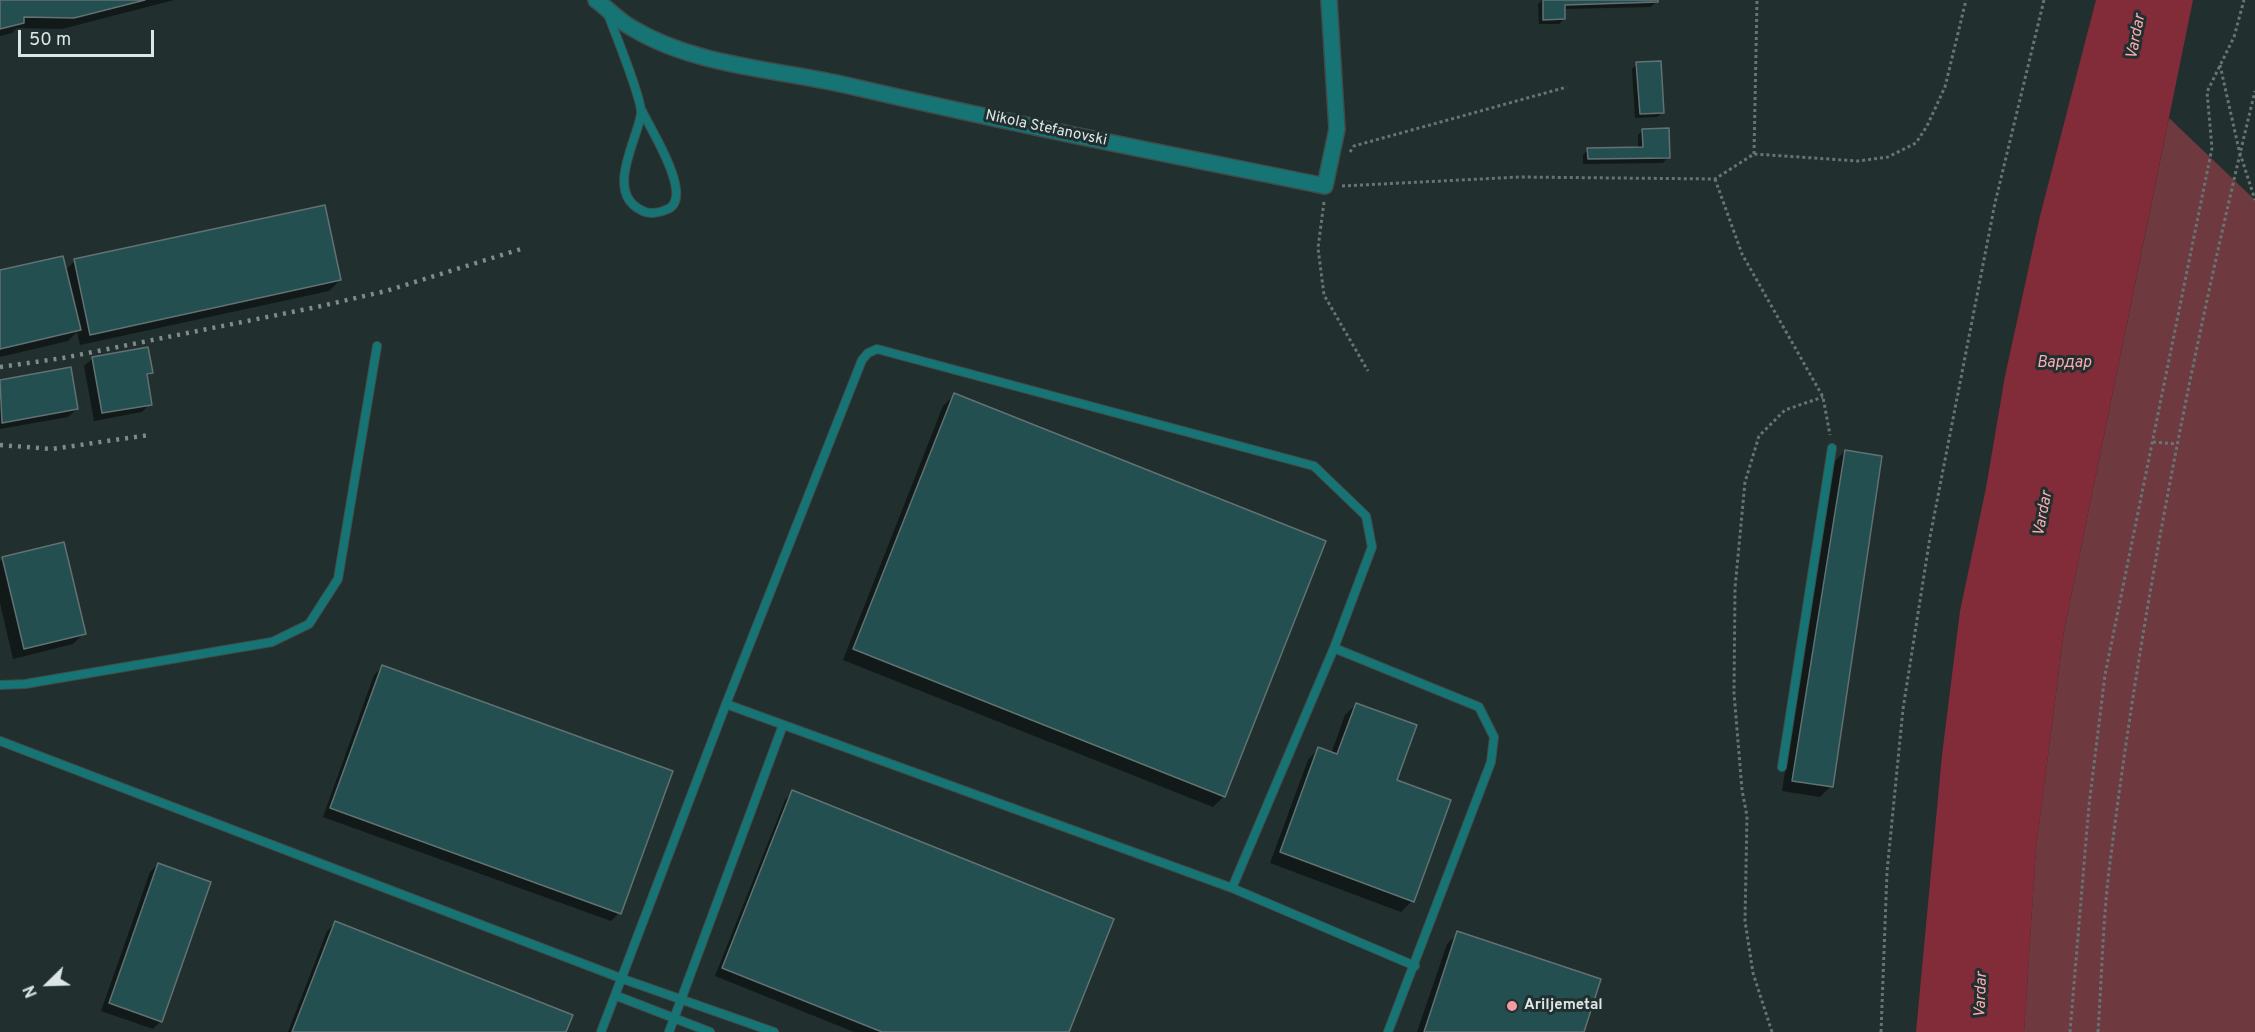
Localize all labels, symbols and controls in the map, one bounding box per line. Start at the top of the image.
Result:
water label: Vardar [2123,13,2151,61]
scale bar [21,18,158,56]
text: 50 m [29,29,71,52]
street label: Nikola Stefanovski [983,107,1109,151]
water label: Вардар [2037,354,2091,374]
water label: Vardar [2030,490,2058,538]
north arrow [18,954,78,1014]
water label: Vardar [1972,972,1992,1018]
text: N [20,982,43,1000]
place label: Ariljemetal [1524,997,1603,1015]
marker: Ariljemetal [1505,999,1519,1013]

